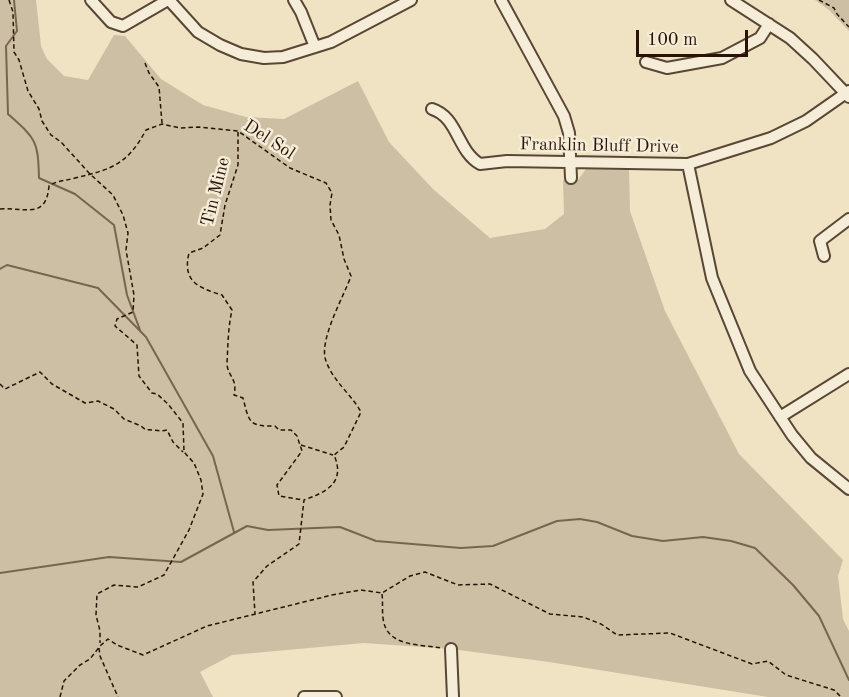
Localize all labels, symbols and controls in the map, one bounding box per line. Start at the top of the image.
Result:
scale bar [639,18,752,56]
text: 100 m [647,31,698,49]
street label: Del Sol [239,115,299,165]
street label: Franklin Bluff Drive [519,134,679,158]
street label: Tin Mine [197,155,235,229]

